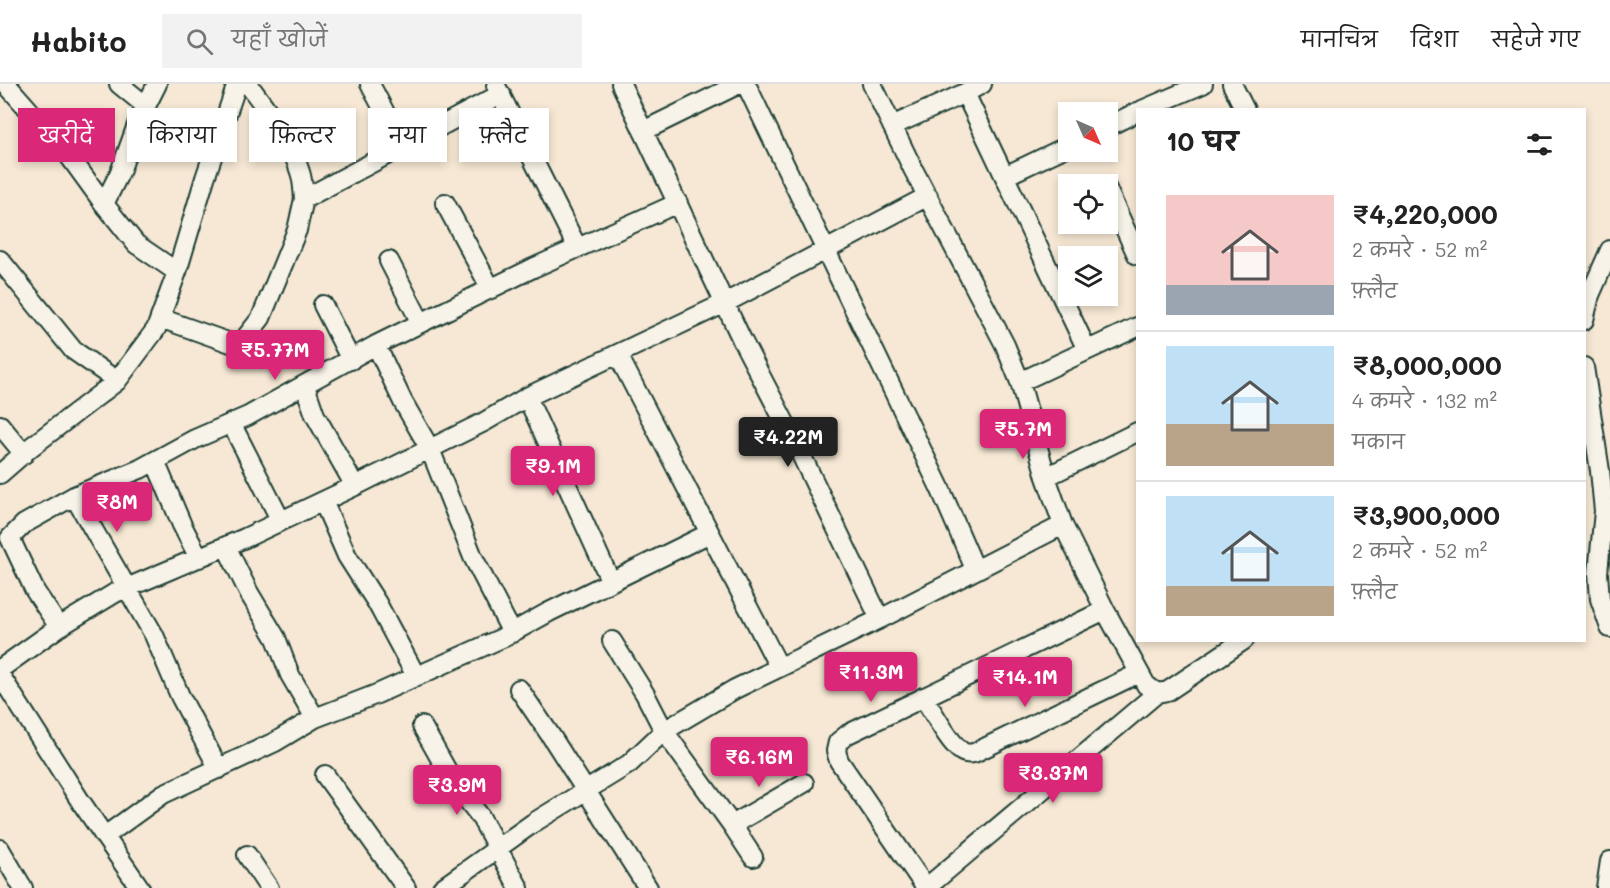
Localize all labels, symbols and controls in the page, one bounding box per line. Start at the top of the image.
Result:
search box [162,14,582,68]
text: Habito [30,23,126,59]
text: यहाँ खोजें [231,24,327,53]
icon: search [183,25,216,58]
text: मानचित्र [1301,25,1378,52]
text: दिशा [1411,25,1458,52]
text: सहेजे गए [1491,25,1580,52]
north arrow [1058,102,1118,162]
map controls [1058,102,1118,306]
chip: खरीदें [18,108,115,162]
chip: किराया [127,108,237,162]
chip: फ़िल्टर [249,108,356,162]
chip: नया [368,108,447,162]
chip: फ़्लैट [459,108,549,162]
text: 10 घर [1166,124,1238,158]
icon: filters [1523,128,1556,161]
button: locate [1058,174,1118,234]
text: ₹4,220,000 [1352,197,1498,231]
icon: home [1214,219,1286,291]
text: 2 कमरे · 52 m² [1352,236,1487,262]
button: layers [1058,246,1118,306]
text: फ़्लैट [1352,277,1398,303]
pin: ₹5.77M [226,330,324,381]
text: ₹5.77M [240,336,310,362]
text: ₹8,000,000 [1352,348,1502,382]
icon: home [1214,370,1286,442]
text: 4 कमरे · 132 m² [1352,387,1497,413]
pin: ₹5.7M [981,409,1065,460]
text: ₹5.7M [994,415,1052,441]
pin: ₹4.22M [739,417,837,468]
text: ₹4.22M [753,423,823,449]
text: मकान [1352,428,1405,454]
pin: ₹9.1M [511,446,595,497]
text: ₹9.1M [525,452,581,478]
pin: ₹8M [88,482,146,533]
text: ₹8M [96,488,138,514]
text: ₹3,900,000 [1352,498,1500,532]
icon: home [1214,520,1286,592]
text: 2 कमरे · 52 m² [1352,537,1487,563]
text: फ़्लैट [1352,578,1398,604]
pin: ₹11.3M [822,652,920,703]
pin: ₹14.1M [976,657,1074,708]
text: ₹11.3M [838,658,904,684]
text: ₹14.1M [992,663,1058,689]
pin: ₹6.16M [710,737,808,788]
text: ₹6.16M [725,743,793,769]
pin: ₹3.37M [1004,753,1102,804]
text: ₹3.37M [1018,759,1088,785]
pin: ₹3.9M [415,765,499,816]
text: ₹3.9M [427,771,487,797]

